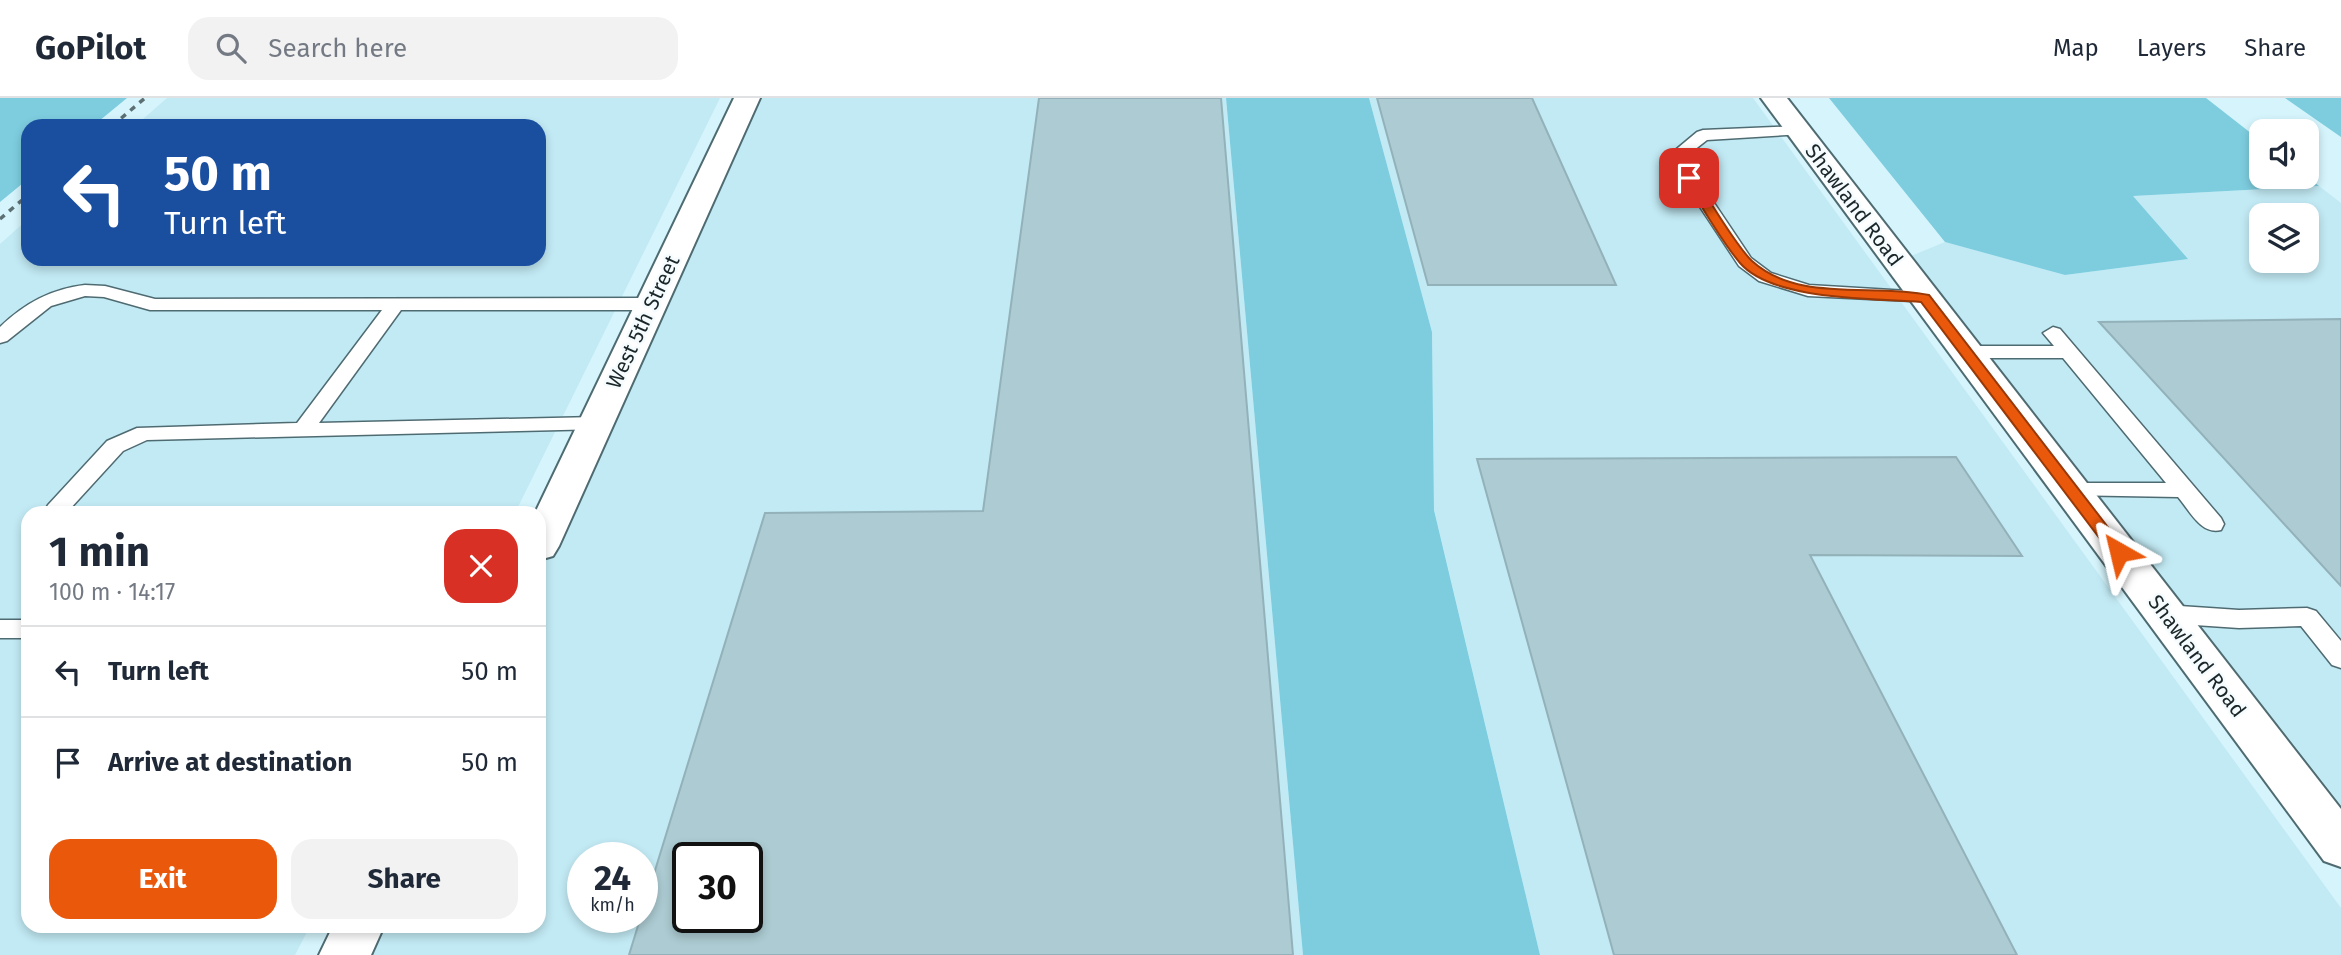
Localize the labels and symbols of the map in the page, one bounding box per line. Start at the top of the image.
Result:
street label: Shawland Road [1800,139,1908,271]
pin [1659,148,1719,208]
street label: West 5th Street [601,251,685,393]
position arrow [2082,515,2156,589]
street label: Shawland Road [2143,590,2251,722]
speed limit sign: 30 [672,842,763,933]

